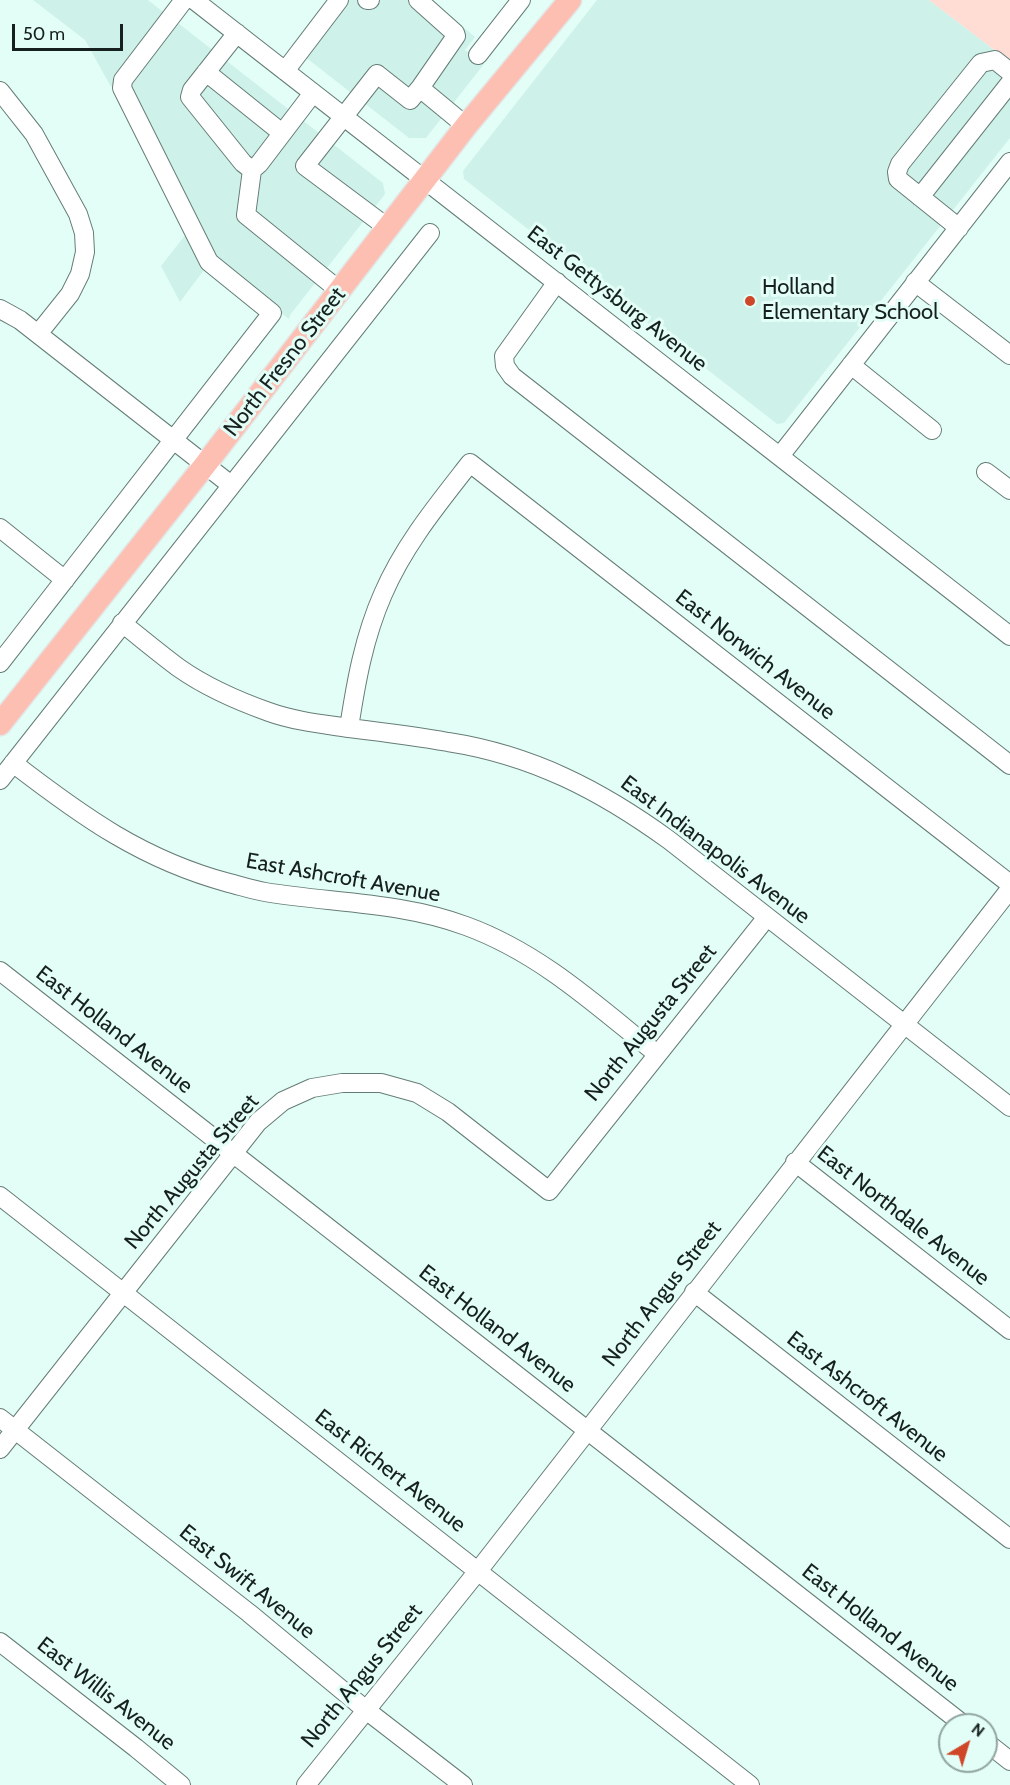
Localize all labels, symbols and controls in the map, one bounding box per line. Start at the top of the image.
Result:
scale bar [15,12,126,50]
text: 50 m [23,23,65,45]
street label: East Gettysburg Avenue [522,220,712,378]
place label: Holland Elementary School [762,275,938,326]
street label: North Fresno Street [219,282,351,442]
marker: Holland Elementary School [743,294,757,308]
street label: East Norwich Avenue [670,584,840,726]
street label: East Indianapolis Avenue [615,770,815,930]
street label: East Ashcroft Avenue [244,848,442,908]
street label: North Augusta Street [580,939,722,1107]
street label: East Holland Avenue [30,961,198,1099]
street label: North Augusta Street [119,1089,265,1255]
street label: East Northdale Avenue [811,1140,995,1292]
street label: North Angus Street [597,1216,727,1372]
street label: East Holland Avenue [413,1260,581,1398]
street label: East Ashcroft Avenue [781,1326,953,1468]
street label: East Richert Avenue [309,1404,471,1538]
street label: East Swift Avenue [174,1519,320,1645]
street label: East Holland Avenue [796,1559,964,1697]
street label: North Angus Street [296,1599,428,1753]
street label: East Willis Avenue [32,1632,180,1756]
north arrow [938,1713,998,1773]
text: N [968,1719,988,1741]

